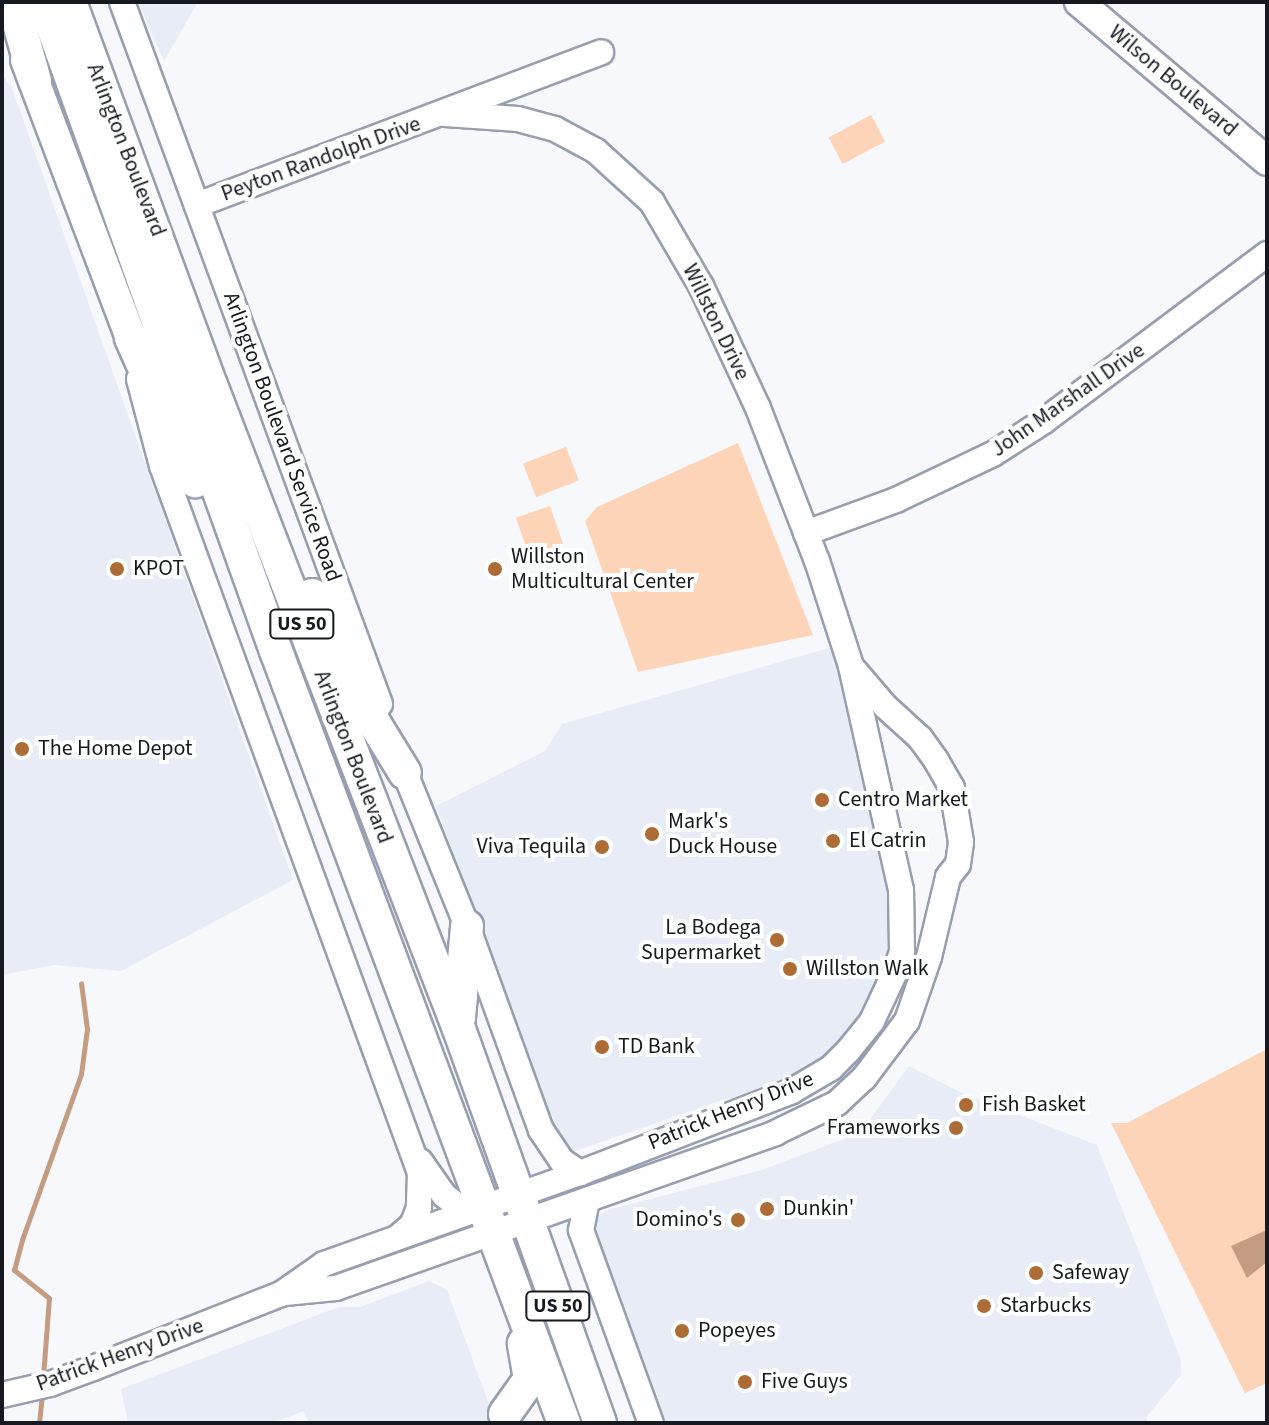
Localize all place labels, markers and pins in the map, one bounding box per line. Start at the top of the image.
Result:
place label: Willston Multicultural Center [511,543,694,594]
place label: KPOT [133,556,184,582]
marker: KPOT [108,560,126,578]
marker: Willston Multicultural Center [486,560,504,578]
place label: The Home Depot [38,736,193,762]
marker: The Home Depot [13,740,31,758]
place label: Centro Market [838,787,968,813]
marker: Centro Market [813,791,831,809]
place label: Mark's Duck House [668,808,777,860]
marker: Mark's Duck House [643,825,661,843]
place label: El Catrin [849,828,926,854]
marker: El Catrin [824,832,842,850]
place label: Viva Tequila [476,834,586,860]
marker: Viva Tequila [593,838,611,856]
place label: La Bodega Supermarket [641,914,761,966]
marker: La Bodega Supermarket [768,931,786,949]
place label: Willston Walk [806,956,929,982]
marker: Willston Walk [781,960,799,978]
place label: TD Bank [618,1034,695,1060]
marker: TD Bank [593,1038,611,1056]
place label: Fish Basket [982,1092,1086,1118]
marker: Fish Basket [957,1096,975,1114]
place label: Frameworks [827,1115,940,1141]
marker: Frameworks [947,1119,965,1137]
place label: Dunkin' [783,1196,854,1222]
marker: Dunkin' [758,1200,776,1218]
place label: Domino's [635,1207,722,1233]
marker: Domino's [729,1211,747,1229]
place label: Safeway [1052,1260,1129,1286]
marker: Safeway [1027,1264,1045,1282]
place label: Starbucks [1000,1293,1091,1319]
marker: Starbucks [975,1297,993,1315]
place label: Popeyes [698,1318,775,1344]
marker: Popeyes [673,1322,691,1340]
place label: Five Guys [761,1369,848,1395]
marker: Five Guys [736,1373,754,1391]

